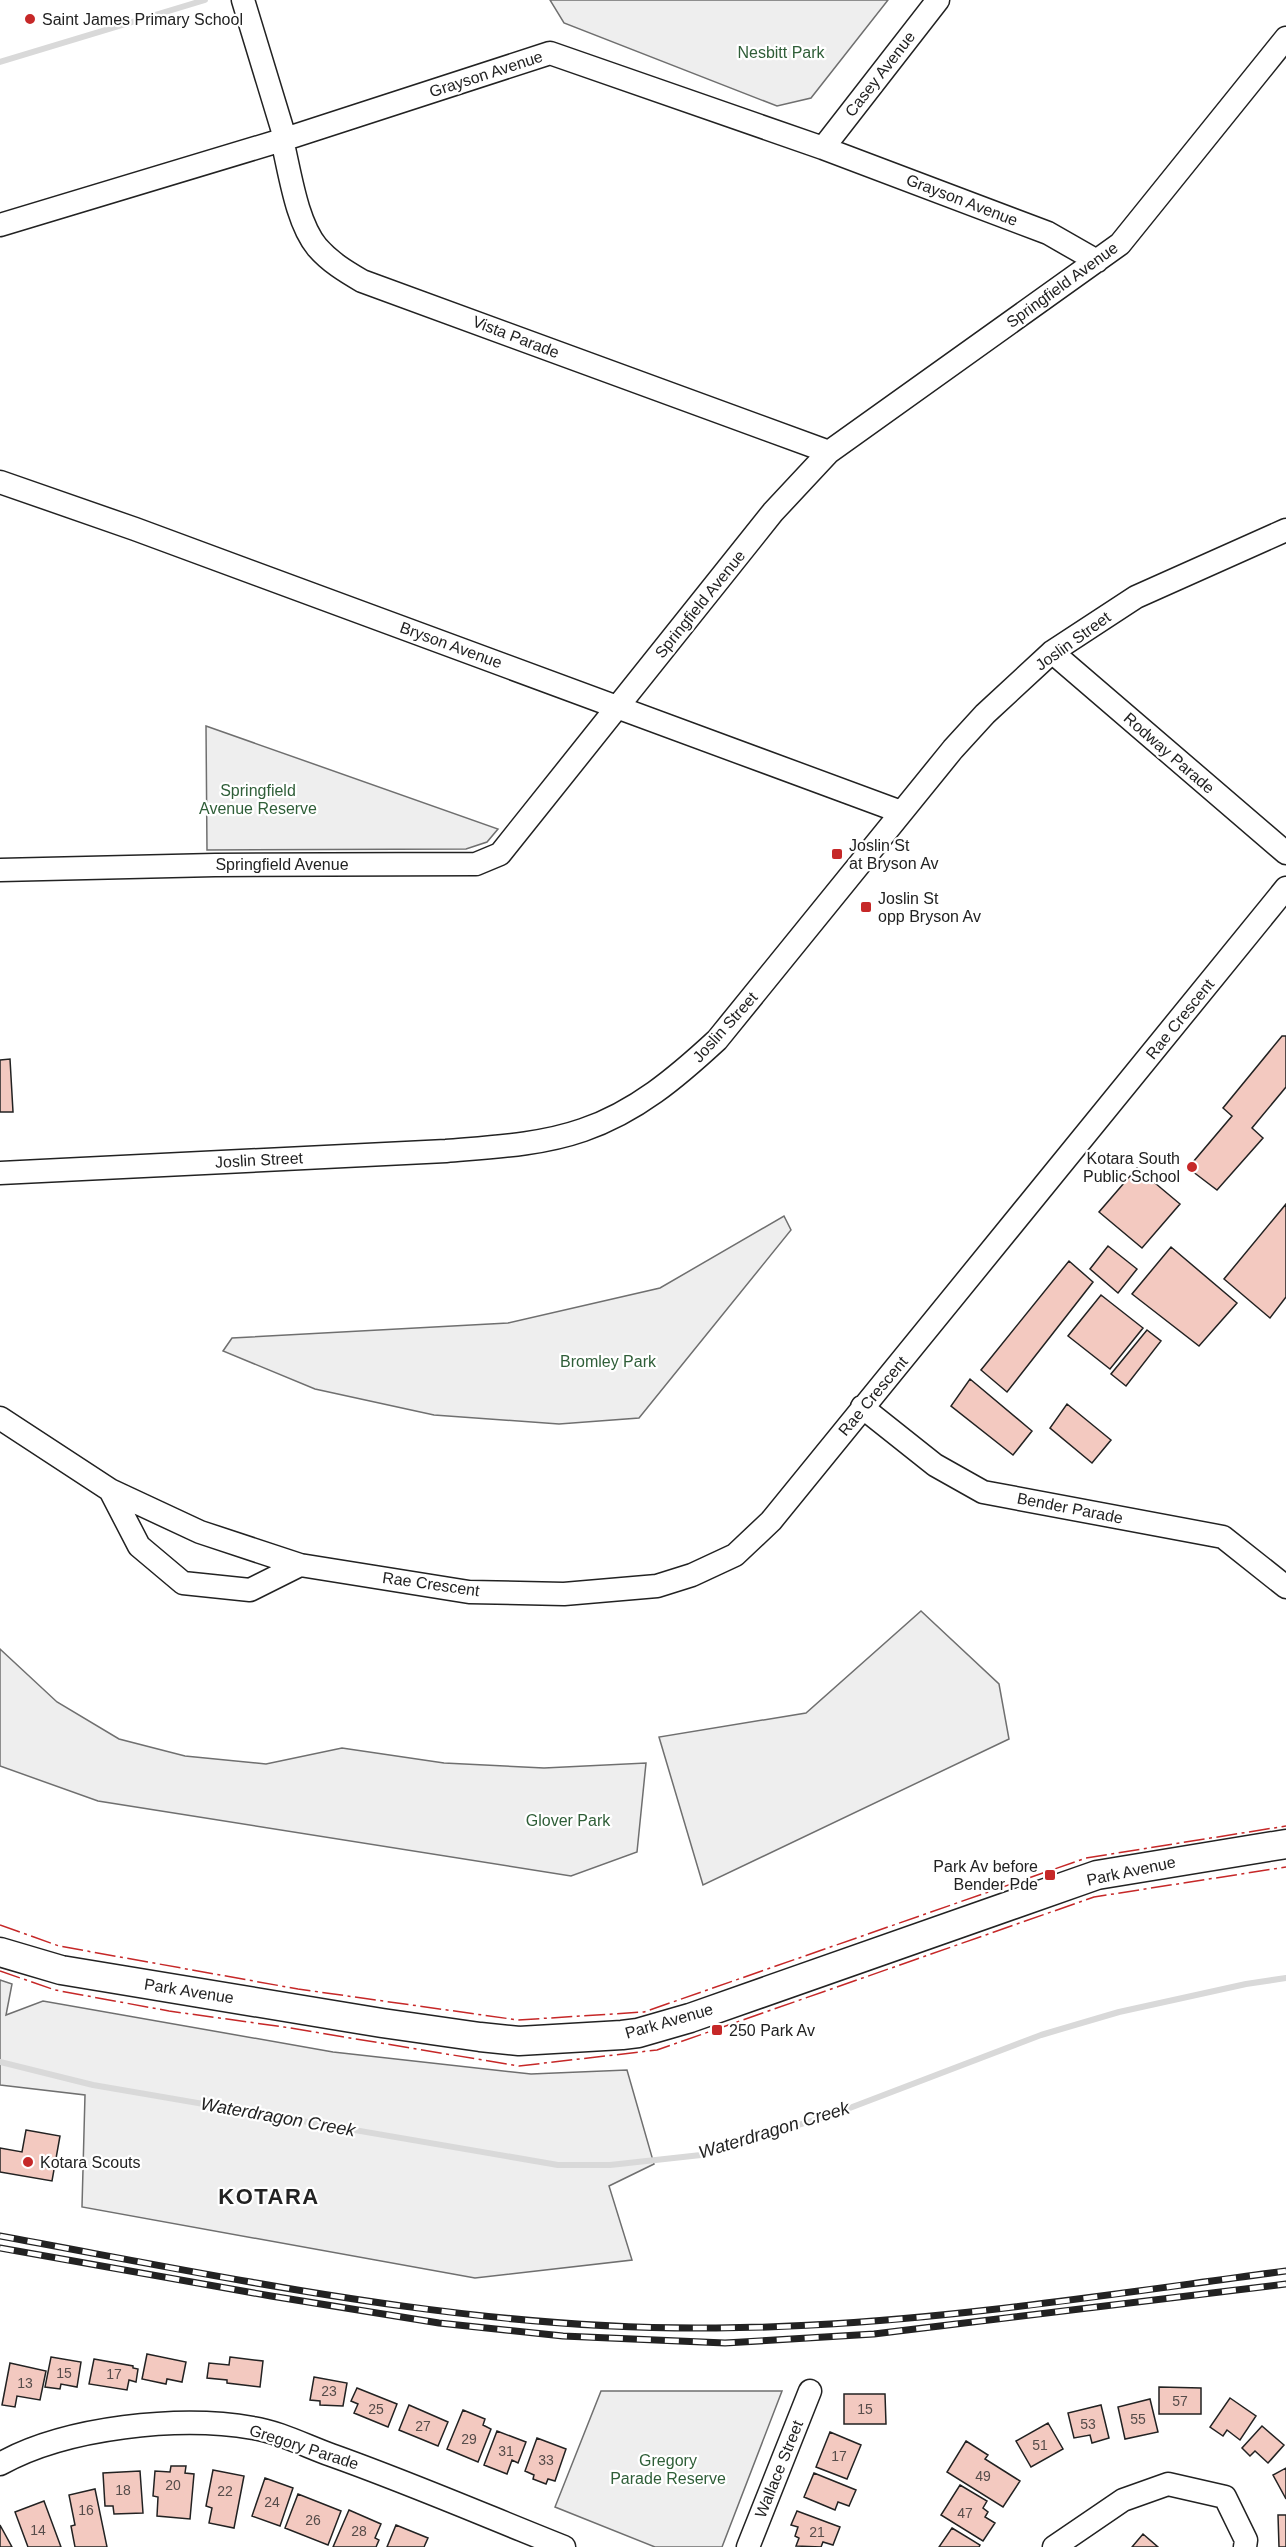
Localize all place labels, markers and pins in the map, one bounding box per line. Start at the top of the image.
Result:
place label: Saint James Primary School [42,11,243,28]
marker: Saint James Primary School [23,12,37,26]
place label: Joslin St at Bryson Av [849,837,939,872]
marker: Joslin St at Bryson Av [830,847,844,861]
place label: Joslin St opp Bryson Av [878,890,981,925]
marker: Joslin St opp Bryson Av [859,900,873,914]
place label: Kotara South Public School [1083,1150,1180,1185]
marker: Kotara South Public School [1185,1160,1199,1174]
place label: Park Av before Bender Pde [933,1858,1038,1893]
marker: Park Av before Bender Pde [1043,1868,1057,1882]
place label: 250 Park Av [729,2022,815,2039]
marker: 250 Park Av [710,2023,724,2037]
place label: Kotara Scouts [40,2154,141,2171]
marker: Kotara Scouts [21,2155,35,2169]

